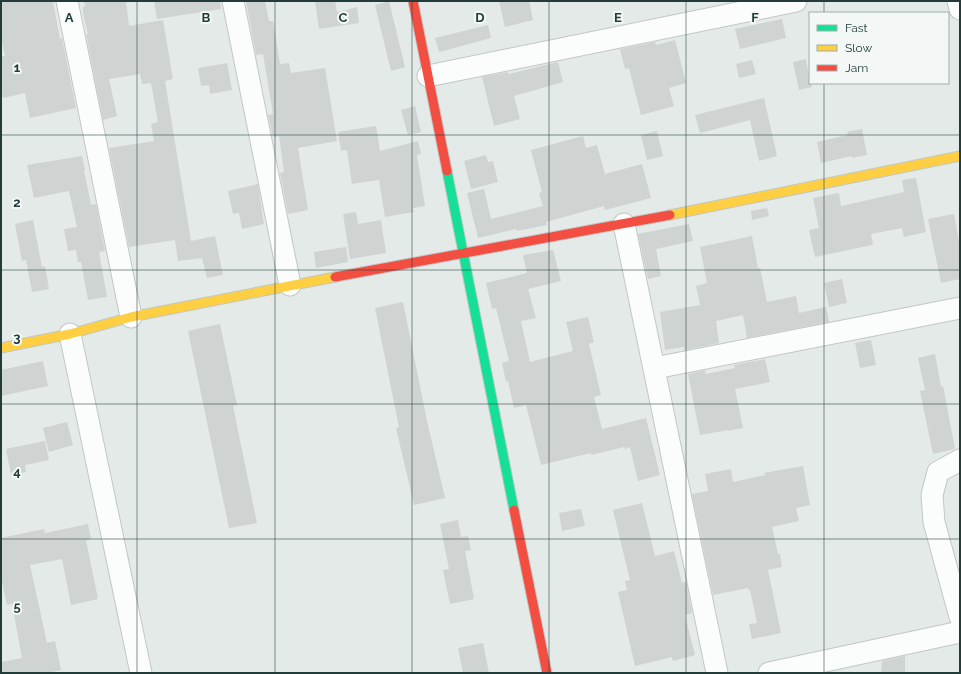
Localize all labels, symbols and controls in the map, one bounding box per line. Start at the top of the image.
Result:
text: A [65,10,74,25]
text: B [202,10,211,25]
text: C [339,10,348,25]
text: D [475,10,485,25]
text: E [614,10,622,25]
text: F [751,10,759,25]
legend [809,12,949,84]
text: Fast [845,21,868,35]
text: Slow [845,41,872,55]
text: 1 [14,60,21,75]
text: Jam [845,61,868,75]
text: 2 [13,195,21,210]
text: 3 [13,330,21,345]
text: 4 [13,464,21,479]
text: 5 [13,599,21,614]

